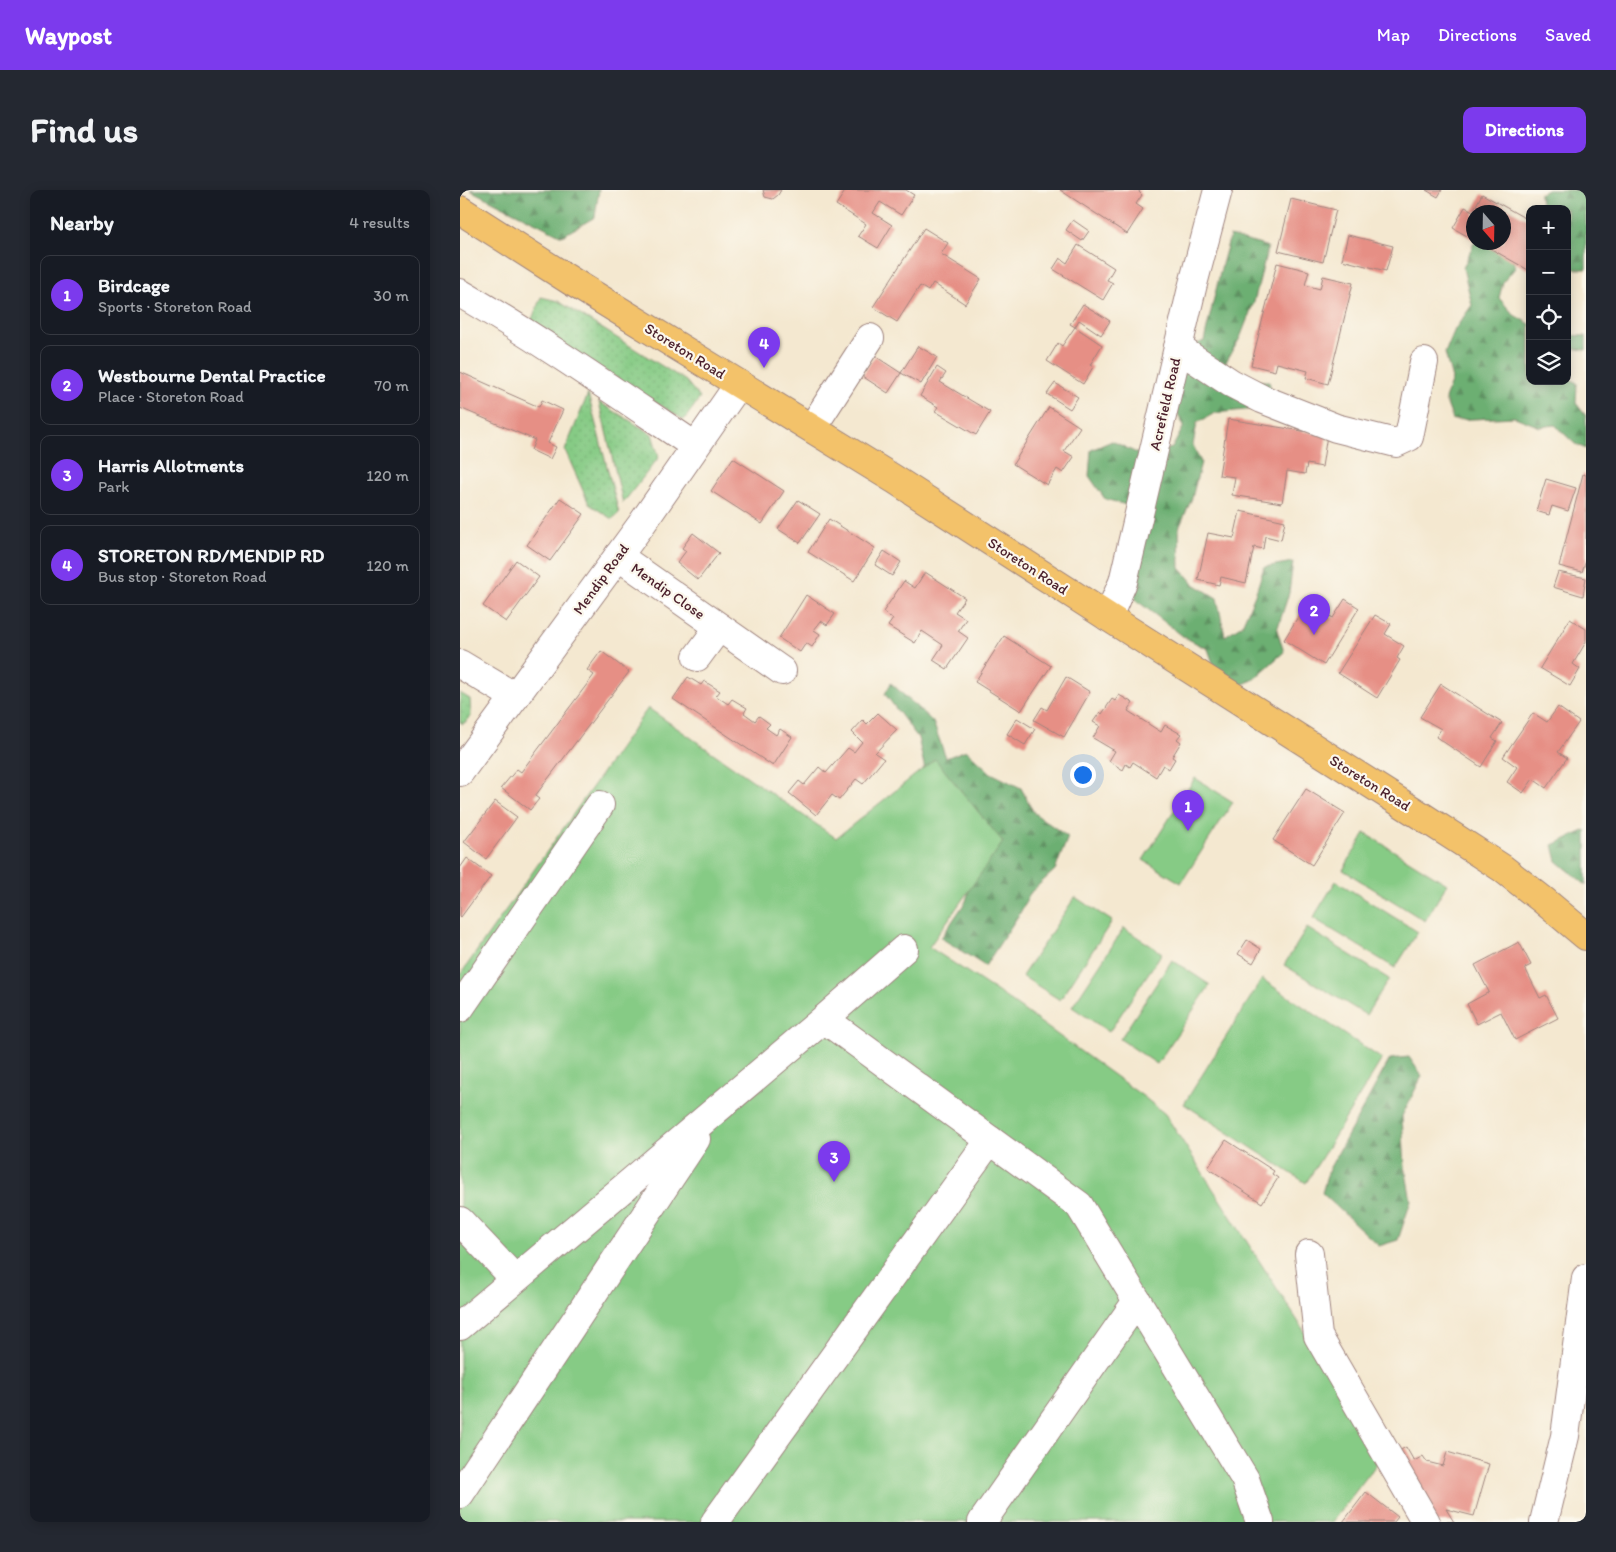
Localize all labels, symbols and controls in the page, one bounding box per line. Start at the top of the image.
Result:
text: Waypost [25,21,112,50]
text: Map [1377,24,1410,46]
text: Directions [1438,24,1517,46]
text: Saved [1545,24,1591,46]
button: Directions [1463,107,1586,153]
text: Find us [30,109,138,151]
north arrow [1466,205,1511,250]
map controls [1526,205,1571,385]
button: + [1526,205,1571,250]
text: Nearby [50,210,114,235]
text: 4 results [349,213,410,232]
button: − [1526,250,1571,295]
text: Birdcage [98,274,170,297]
text: 1 [63,286,71,305]
text: 30 m [373,286,409,305]
button: locate [1526,295,1571,340]
text: Sports · Storeton Road [98,297,252,316]
street label: Storeton Road [641,319,729,383]
pin: 4 [748,327,780,368]
button: layers [1526,340,1571,385]
street label: Acrefield Road [1146,356,1184,452]
text: Westbourne Dental Practice [98,364,326,387]
text: 2 [63,376,71,395]
text: 70 m [374,376,409,395]
text: Place · Storeton Road [98,387,244,406]
text: Harris Allotments [98,454,244,477]
text: 3 [63,466,71,485]
text: 120 m [366,466,409,485]
text: Park [98,477,129,496]
street label: Storeton Road [985,533,1071,599]
street label: Mendip Road [569,539,633,618]
text: STORETON RD/MENDIP RD [98,544,324,567]
text: 4 [62,556,72,575]
text: 120 m [366,556,409,575]
street label: Mendip Close [628,559,708,623]
text: Bus stop · Storeton Road [98,567,266,586]
pin: 2 [1298,594,1330,635]
street label: Storeton Road [1326,751,1414,815]
your location [1070,762,1096,788]
pin: 1 [1172,790,1204,831]
pin: 3 [818,1141,850,1182]

